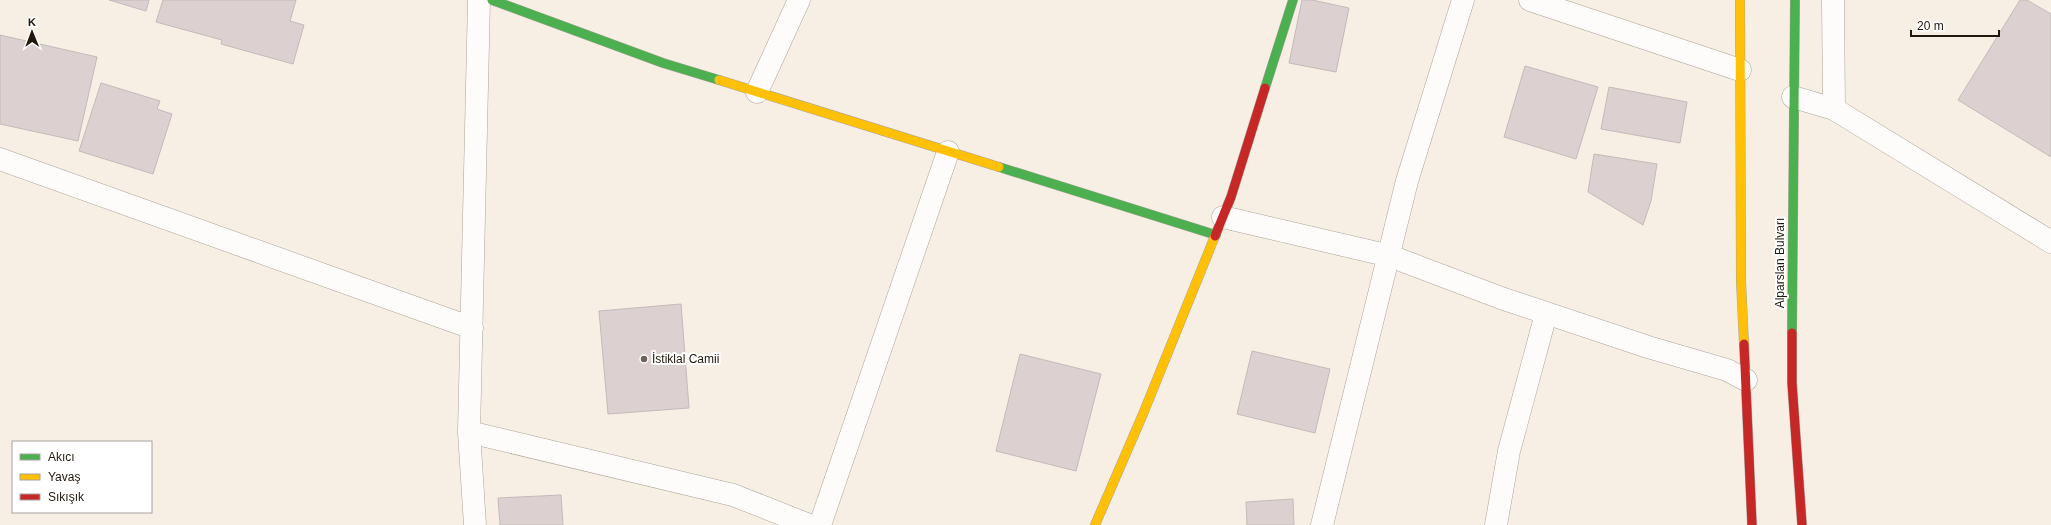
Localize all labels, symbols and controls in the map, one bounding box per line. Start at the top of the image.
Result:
north arrow [12,12,52,52]
scale bar [1911,12,1999,38]
text: K [28,16,36,28]
text: 20 m [1917,19,1944,33]
street label: Alparslan Bulvarı [1773,218,1787,308]
place label: İstiklal Camii [652,352,719,366]
marker: İstiklal Camii [639,354,649,364]
legend [12,441,152,513]
text: Akıcı [48,450,75,464]
text: Yavaş [48,470,80,484]
text: Sıkışık [48,490,85,504]

